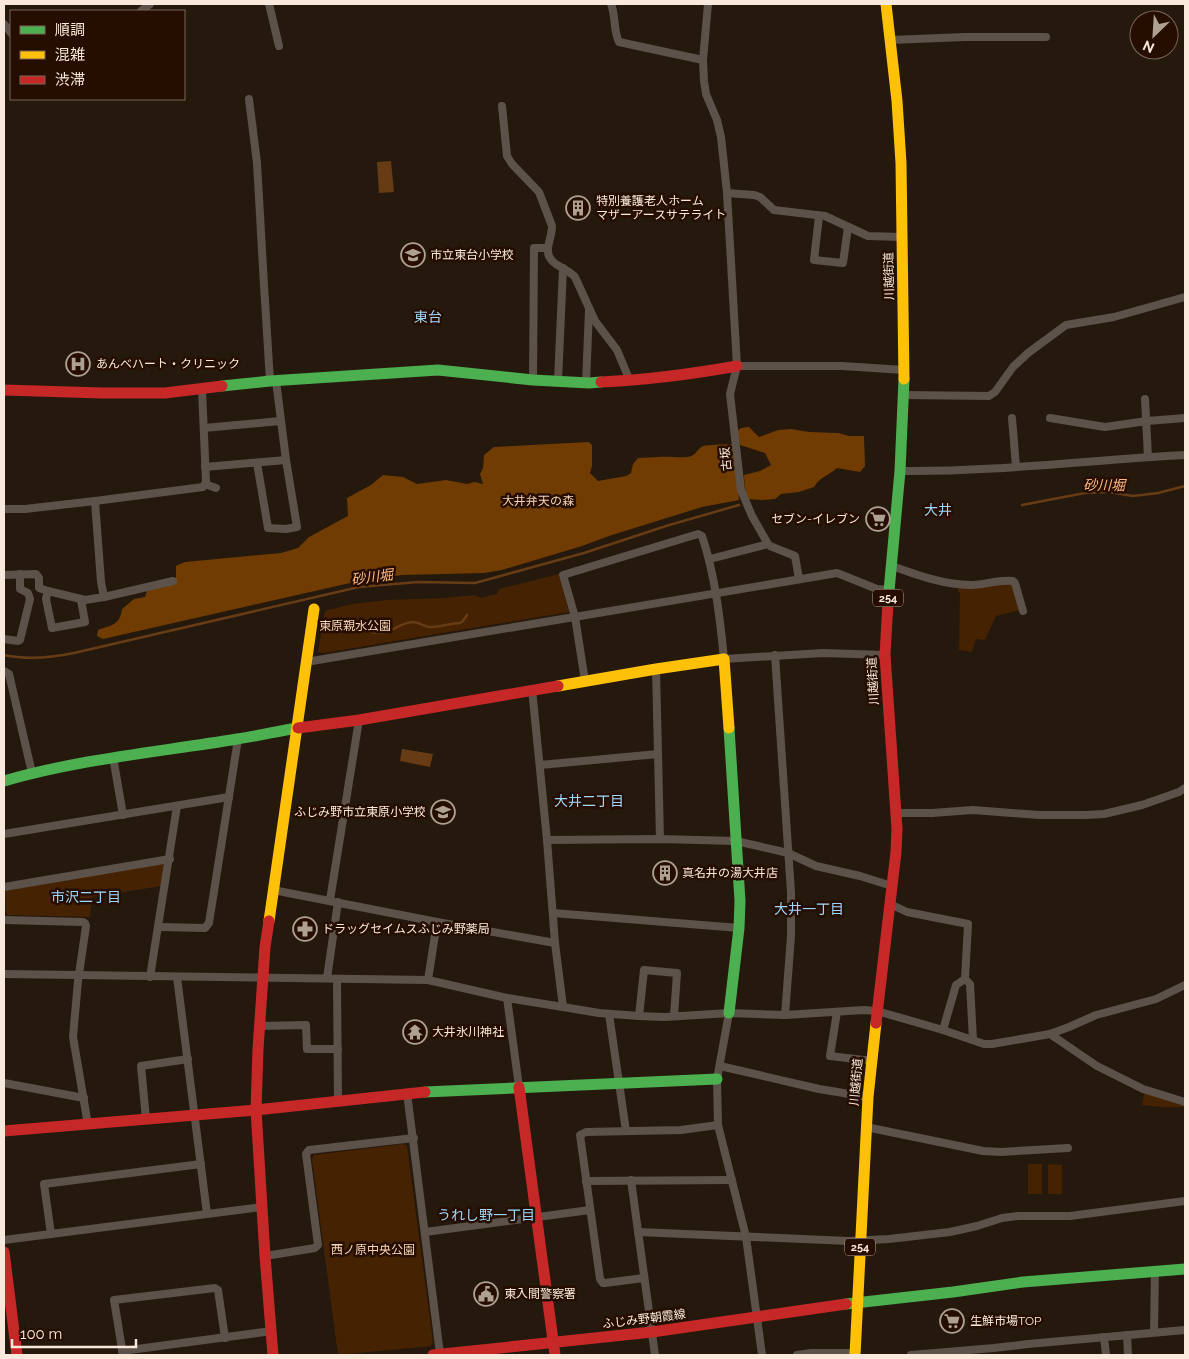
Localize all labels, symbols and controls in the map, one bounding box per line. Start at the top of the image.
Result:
legend [10,10,185,100]
north arrow [1129,10,1179,60]
text: 順調 [55,21,85,39]
text: N [1140,37,1157,56]
text: 混雑 [55,46,85,64]
text: 渋滞 [55,71,85,89]
place label: 特別養護老人ホーム マザーアースサテライト [596,194,726,222]
building icon: 特別養護老人ホーム マザーアースサテライト [565,195,591,221]
school or university icon: 市立東台小学校 [400,242,426,268]
place label: 市立東台小学校 [430,248,514,262]
street label: 川越街道 [882,252,896,300]
district label: 東台 [414,309,442,325]
hospital icon: あんべハート・クリニック [65,351,91,377]
place label: あんべハート・クリニック [96,357,240,371]
street label: 古坂 [718,446,734,472]
water label: 砂川堀 [1083,477,1127,493]
park label: 大井弁天の森 [502,494,574,508]
district label: 大井 [924,502,952,518]
supermarket icon: セブン-イレブン [865,506,891,532]
place label: セブン-イレブン [771,512,860,526]
water label: 砂川堀 [350,566,396,587]
road number: 254 [873,590,903,606]
park label: 東原親水公園 [319,619,391,633]
street label: 川越街道 [865,657,881,705]
district label: 大井二丁目 [554,793,624,809]
school or university icon: ふじみ野市立東原小学校 [430,799,456,825]
place label: ふじみ野市立東原小学校 [294,805,426,819]
building icon: 真名井の湯大井店 [652,860,678,886]
place label: 真名井の湯大井店 [682,866,778,880]
district label: 市沢二丁目 [51,889,121,905]
district label: 大井一丁目 [774,901,844,917]
pharmacy icon: ドラッグセイムスふじみ野薬局 [292,916,318,942]
place label: ドラッグセイムスふじみ野薬局 [322,922,490,936]
temple icon: 大井氷川神社 [402,1019,428,1045]
place label: 大井氷川神社 [432,1025,504,1039]
street label: 川越街道 [847,1057,865,1107]
district label: うれし野一丁目 [437,1207,535,1223]
road number: 254 [845,1238,875,1256]
park label: 西ノ原中央公園 [331,1243,415,1257]
public building icon: 東入間警察署 [473,1281,499,1307]
place label: 東入間警察署 [504,1287,576,1301]
street label: ふじみ野朝霞線 [601,1307,687,1331]
supermarket icon: 生鮮市場TOP [939,1308,965,1334]
place label: 生鮮市場TOP [970,1314,1042,1328]
scale bar [12,1316,136,1348]
text: 100 m [20,1325,62,1343]

